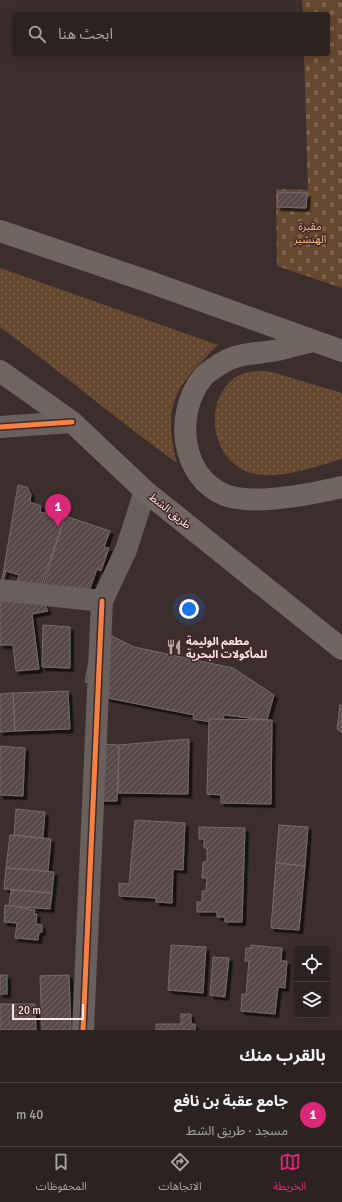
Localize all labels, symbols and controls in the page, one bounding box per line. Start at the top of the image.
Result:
search box [12,12,330,56]
icon: search [26,23,48,45]
text: ابحث هنا [58,25,113,43]
park label: مقبرة الهنشير [293,220,326,246]
street label: طريق الشط [146,490,194,532]
pin: 1 [45,494,71,527]
your location [179,599,199,619]
place label: مطعم الوليمة للمأكولات البحرية [186,635,267,661]
restaurant icon: مطعم الوليمة للمأكولات البحرية [165,638,183,656]
map controls [294,946,330,1018]
button: locate [294,946,330,982]
button: layers [294,982,330,1018]
scale bar [12,1002,84,1021]
text: 20 m [18,1004,41,1017]
text: بالقرب منك [239,1045,326,1066]
text: جامع عقبة بن نافع [174,1092,288,1110]
text: 40 m [16,1107,43,1123]
text: 1 [309,1107,317,1123]
text: مسجد · طريق الشط [186,1123,288,1139]
tab: المحفوظات [36,1151,87,1198]
tab: الاتجاهات [159,1151,202,1198]
tab: الخريطة [273,1151,306,1198]

